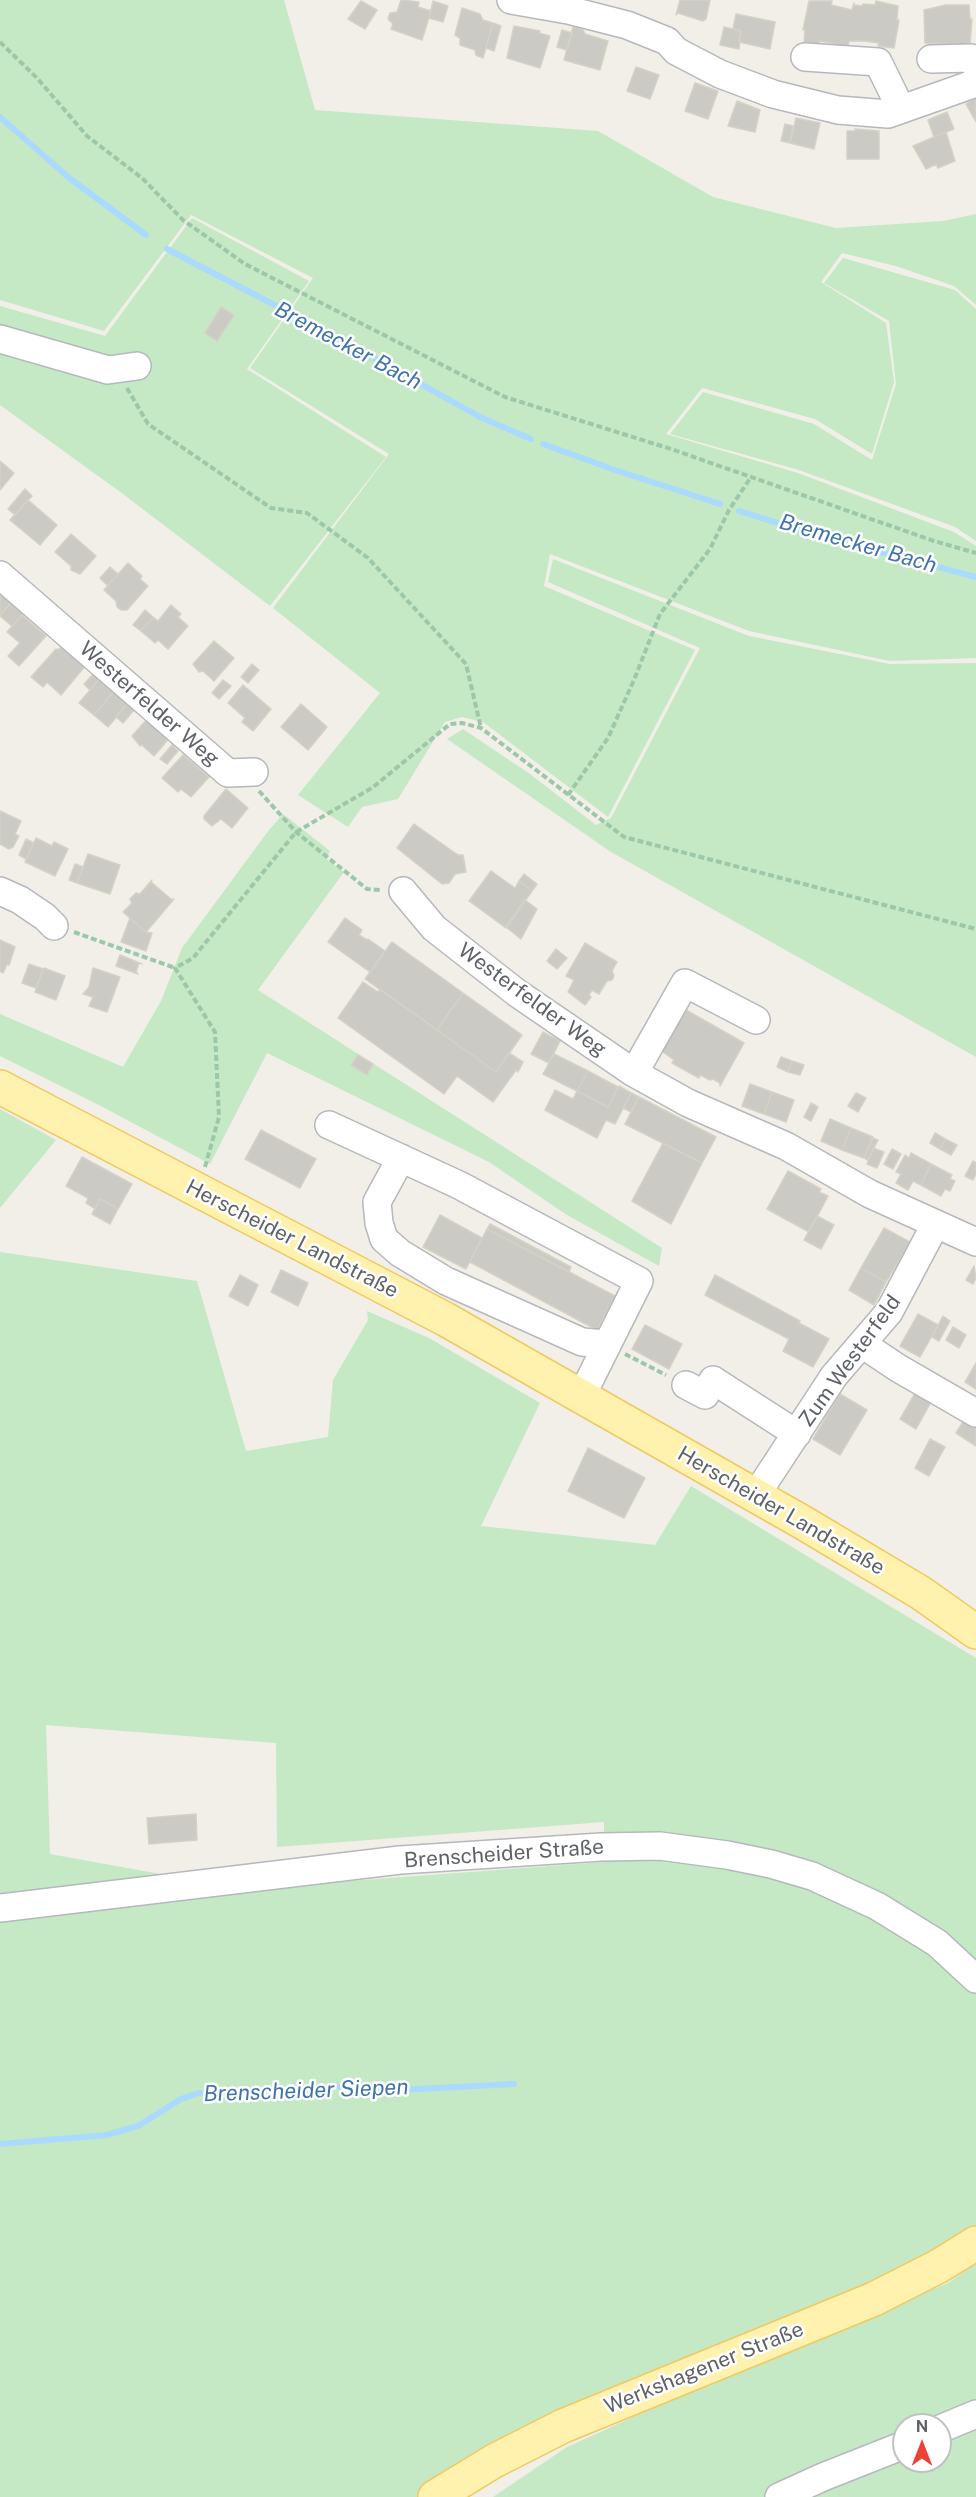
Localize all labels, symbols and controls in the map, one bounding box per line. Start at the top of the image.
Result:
water label: Bremecker Bach [270,296,426,396]
water label: Bremecker Bach [776,509,940,579]
street label: Westerfelder Weg [74,636,224,772]
street label: Westerfelder Weg [453,938,611,1062]
street label: Herscheider Landstraße [182,1174,402,1304]
street label: Zum Westerfeld [794,1290,906,1432]
street label: Herscheider Landstraße [673,1441,889,1581]
street label: Brenscheider Straße [403,1834,605,1874]
water label: Brenscheider Siepen [203,2074,409,2108]
street label: Werkshagener Straße [601,2317,807,2419]
north arrow [892,2413,952,2473]
text: N [916,2417,928,2436]

